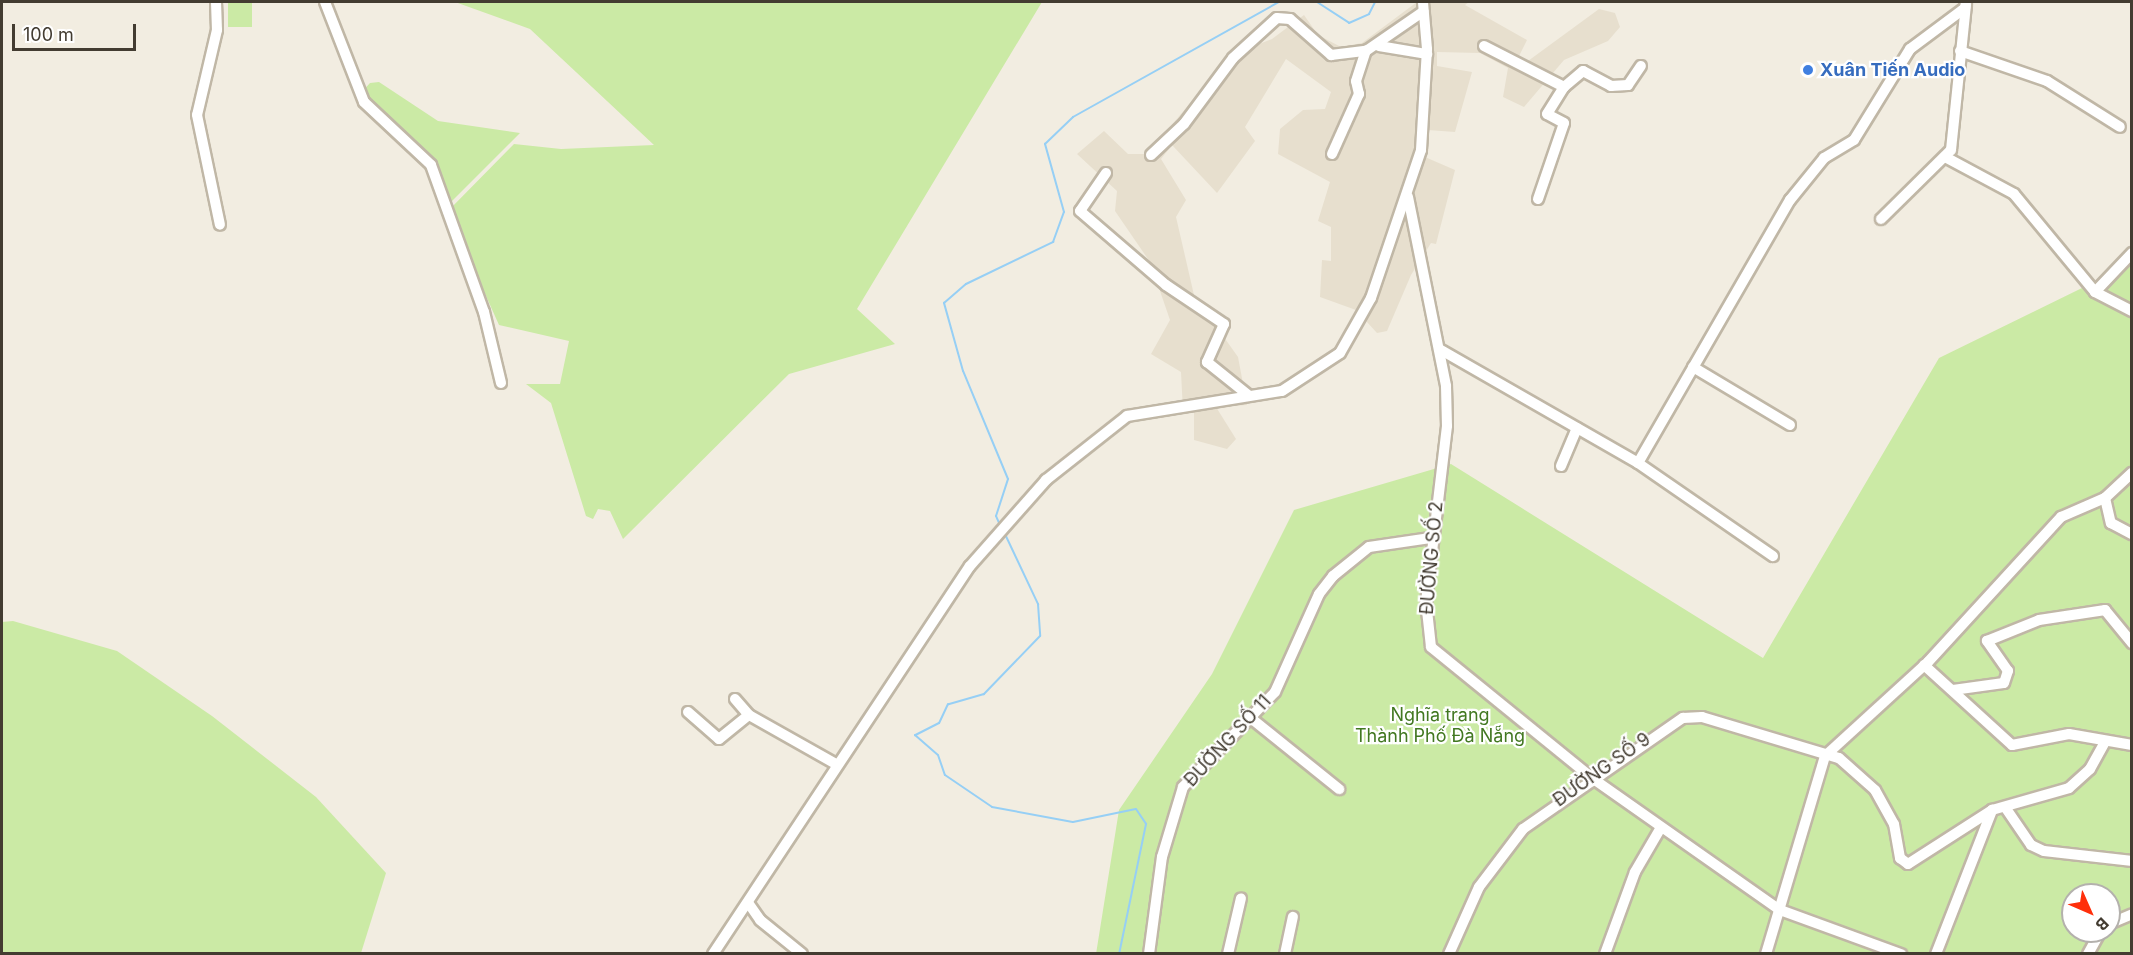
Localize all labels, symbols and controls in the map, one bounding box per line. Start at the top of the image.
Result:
scale bar [15,12,140,50]
text: 100 m [23,24,74,45]
place label: Xuân Tiến Audio [1820,59,1965,81]
marker: Xuân Tiến Audio [1801,63,1815,77]
street label: ĐƯỜNG SỐ 2 [1416,501,1448,615]
street label: ĐƯỜNG SỐ 11 [1180,691,1276,791]
park label: Nghĩa trang Thành Phố Đà Nẵng [1355,705,1525,748]
street label: ĐƯỜNG SỐ 9 [1549,729,1655,811]
north arrow [2061,883,2121,943]
text: B [2091,913,2113,935]

